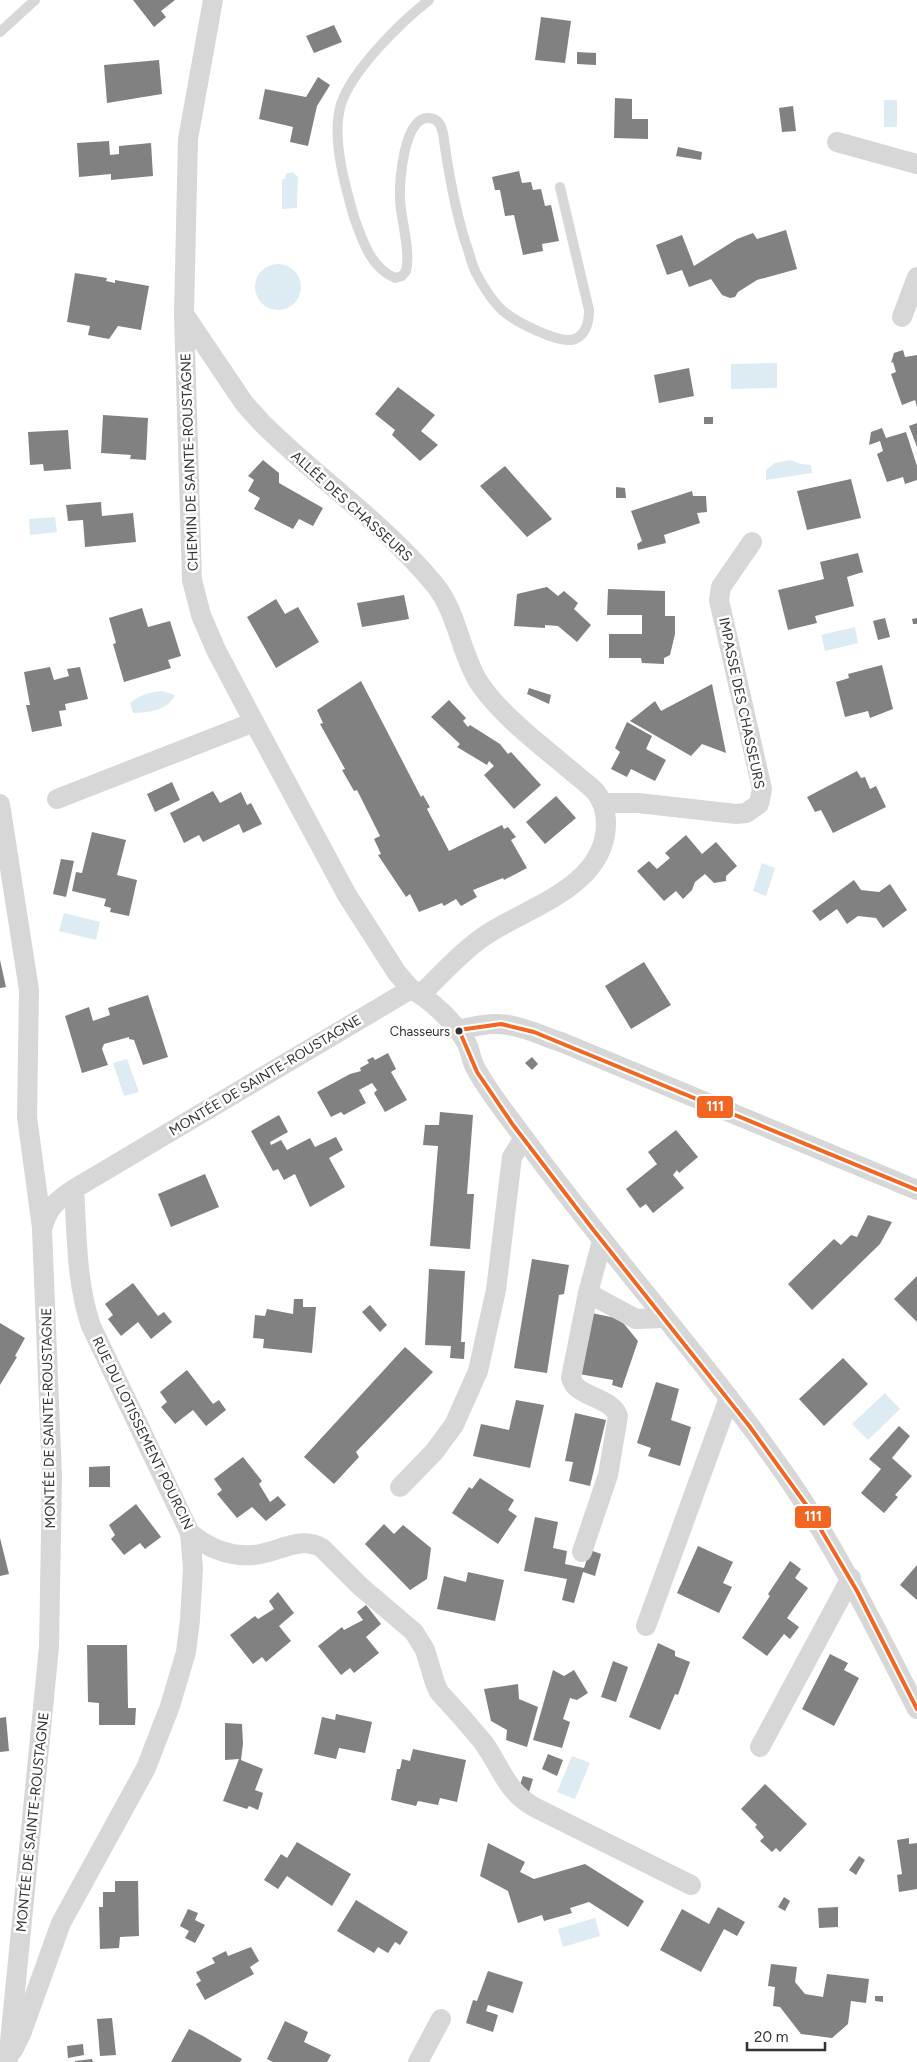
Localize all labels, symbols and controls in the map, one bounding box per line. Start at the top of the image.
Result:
street label: CHEMIN DE SAINTE-ROUSTAGNE [177,352,202,571]
street label: ALLÉE DES CHASSEURS [288,448,416,565]
street label: IMPASSE DES CHASSEURS [715,616,768,790]
street label: MONTÉE DE SAINTE-ROUSTAGNE [166,1011,364,1140]
place label: Chasseurs [390,1024,450,1039]
marker: Chasseurs [454,1026,464,1036]
line badge: 111 [696,1095,734,1119]
text: 111 [706,1098,724,1115]
street label: MONTÉE DE SAINTE-ROUSTAGNE [38,1307,59,1529]
street label: RUE DU LOTISSEMENT POURCIN [88,1334,197,1533]
line badge: 111 [794,1505,832,1529]
text: 111 [804,1508,822,1525]
street label: MONTÉE DE SAINTE-ROUSTAGNE [12,1711,53,1933]
scale bar [747,2020,824,2052]
text: 20 m [754,2028,788,2046]

